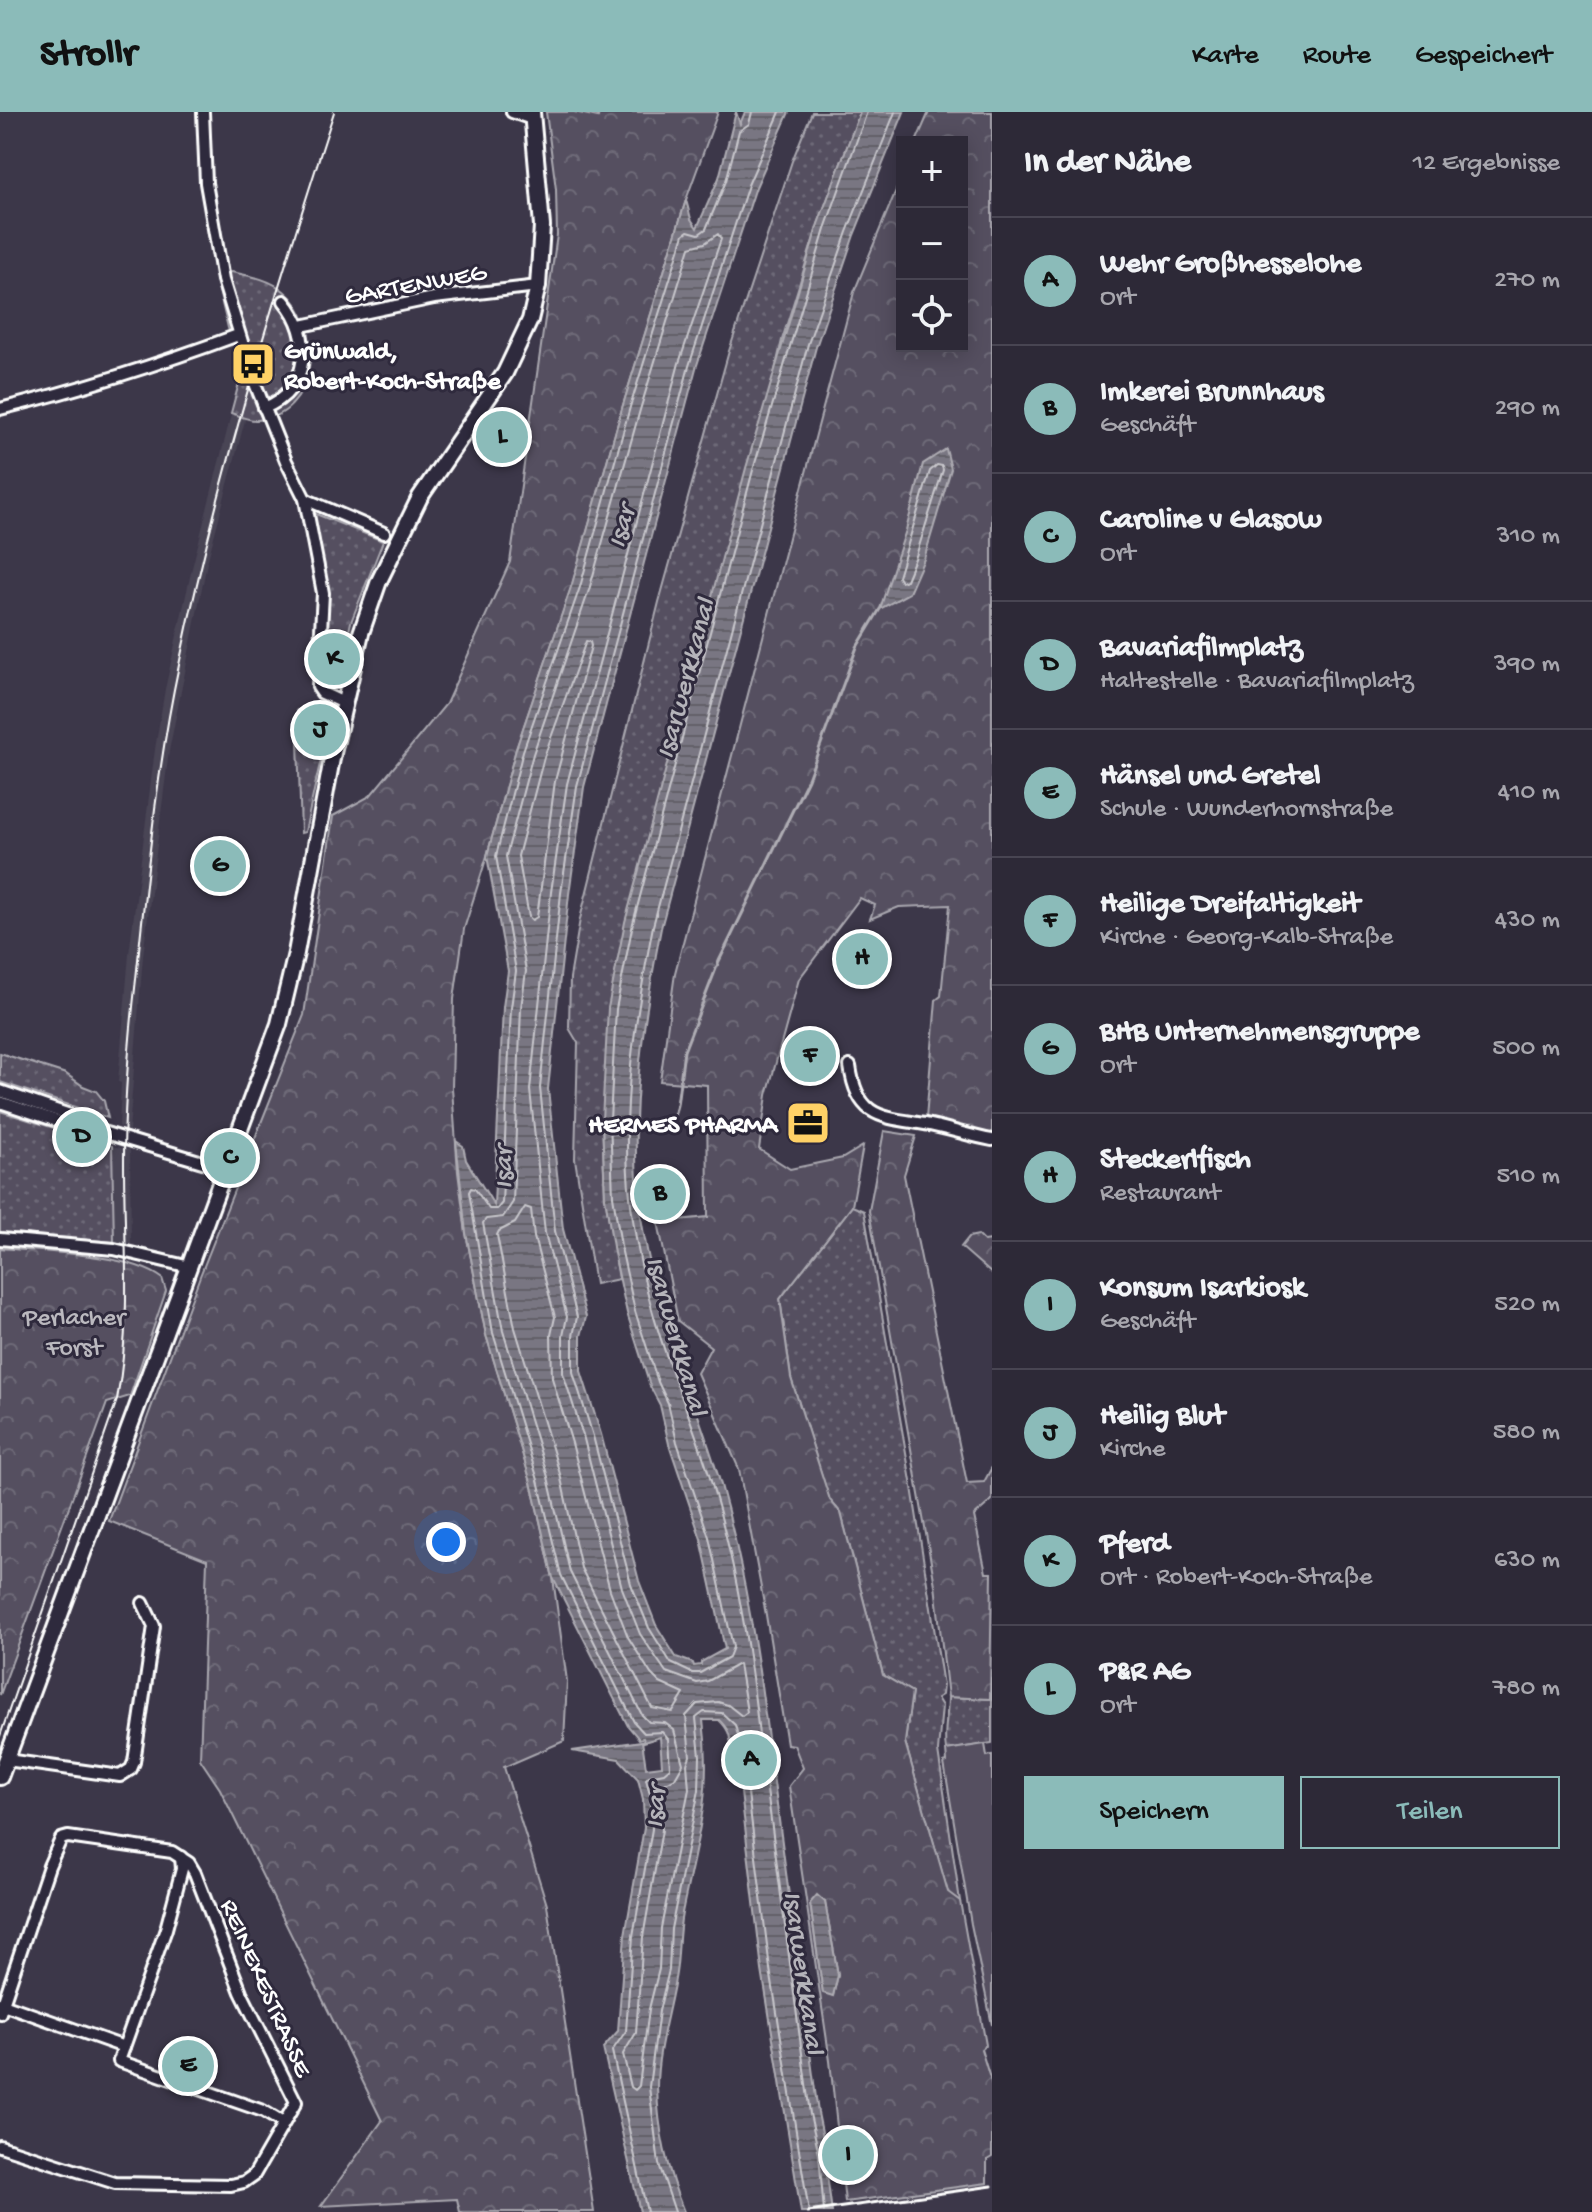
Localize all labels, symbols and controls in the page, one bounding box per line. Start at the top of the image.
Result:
text: Strollr [40,34,137,78]
text: Karte [1192,40,1259,73]
text: Route [1303,40,1371,73]
text: Gespeichert [1415,40,1552,73]
map controls [896,136,968,352]
button: + [896,136,968,208]
text: In der Nähe [1024,144,1191,184]
text: 12 Ergebnisse [1413,149,1560,180]
button: − [896,208,968,280]
text: Wehr Großhesselohe [1100,248,1361,283]
street label: GARTENWEG [343,258,491,314]
text: A [1042,266,1058,297]
text: 270 m [1494,266,1560,297]
button: locate [896,280,968,352]
text: Ort [1100,283,1135,314]
place label: Grünwald, Robert-Koch-Straße [283,338,502,399]
bus stop icon: Grünwald, Robert-Koch-Straße [229,340,277,388]
text: Imkerei Brunnhaus [1100,376,1324,411]
text: B [1043,394,1057,425]
text: 290 m [1495,394,1560,425]
pin: L [476,407,528,467]
text: Geschäft [1100,411,1195,442]
water label: Isar [602,497,646,552]
text: Caroline v Glasow [1100,504,1321,539]
text: C [1043,522,1057,553]
text: 310 m [1497,522,1560,553]
text: Ort [1100,539,1135,570]
water label: Isarwerkkanal [650,594,725,763]
pin: K [308,629,360,689]
text: Bavariafilmplatz [1100,632,1303,667]
text: D [1042,650,1058,681]
text: 390 m [1494,650,1560,681]
text: Haltestelle · Bavariafilmplatz [1100,667,1414,698]
pin: J [294,700,346,760]
text: Hänsel und Gretel [1100,760,1321,795]
text: E [1042,778,1058,809]
text: 410 m [1498,778,1560,809]
text: Schule · Wunderhornstraße [1100,795,1393,826]
pin: G [194,836,246,896]
text: Heilige Dreifaltigkeit [1100,888,1360,923]
text: F [1043,906,1057,937]
text: 430 m [1495,906,1560,937]
text: Kirche · Georg-Kalb-Straße [1100,923,1393,954]
pin: H [836,929,888,989]
text: BHB Unternehmensgruppe [1100,1016,1420,1051]
pin: F [784,1026,836,1086]
text: G [1042,1034,1058,1065]
text: 500 m [1492,1034,1560,1065]
text: Ort [1100,1051,1135,1082]
office icon: HERMES PHARMA [784,1099,832,1147]
pin: D [56,1107,108,1167]
place label: HERMES PHARMA [588,1112,779,1143]
pin: C [204,1128,256,1188]
water label: Isar [489,1141,522,1189]
text: Steckerlfisch [1100,1144,1251,1179]
text: H [1043,1162,1057,1193]
text: 510 m [1496,1162,1560,1193]
pin: B [634,1164,686,1224]
text: Restaurant [1100,1179,1220,1210]
water label: Isarwerkkanal [636,1253,714,1421]
text: Konsum Isarkiosk [1100,1272,1305,1307]
text: I [1047,1290,1053,1321]
text: 520 m [1494,1290,1560,1321]
park label: Perlacher Forst [22,1304,128,1365]
text: Geschäft [1100,1307,1195,1338]
text: Heilig Blut [1100,1400,1225,1435]
text: J [1043,1418,1057,1449]
text: 580 m [1493,1418,1560,1449]
text: Kirche [1100,1435,1165,1466]
your location [426,1522,466,1562]
text: Pferd [1100,1528,1169,1563]
text: K [1043,1546,1057,1577]
text: 630 m [1494,1546,1560,1577]
text: Ort · Robert-Koch-Straße [1100,1563,1373,1594]
text: P&R AG [1100,1656,1190,1691]
text: L [1045,1674,1055,1705]
text: 780 m [1493,1674,1560,1705]
text: Ort [1100,1691,1135,1722]
pin: A [725,1730,777,1790]
button: Speichern [1024,1776,1284,1849]
button: Teilen [1300,1776,1560,1849]
water label: Isar [640,1780,675,1829]
water label: Isarwerkkanal [774,1889,830,2058]
street label: REINEKESTRASSE [211,1895,317,2083]
pin: E [162,2036,214,2096]
pin: I [822,2125,874,2185]

